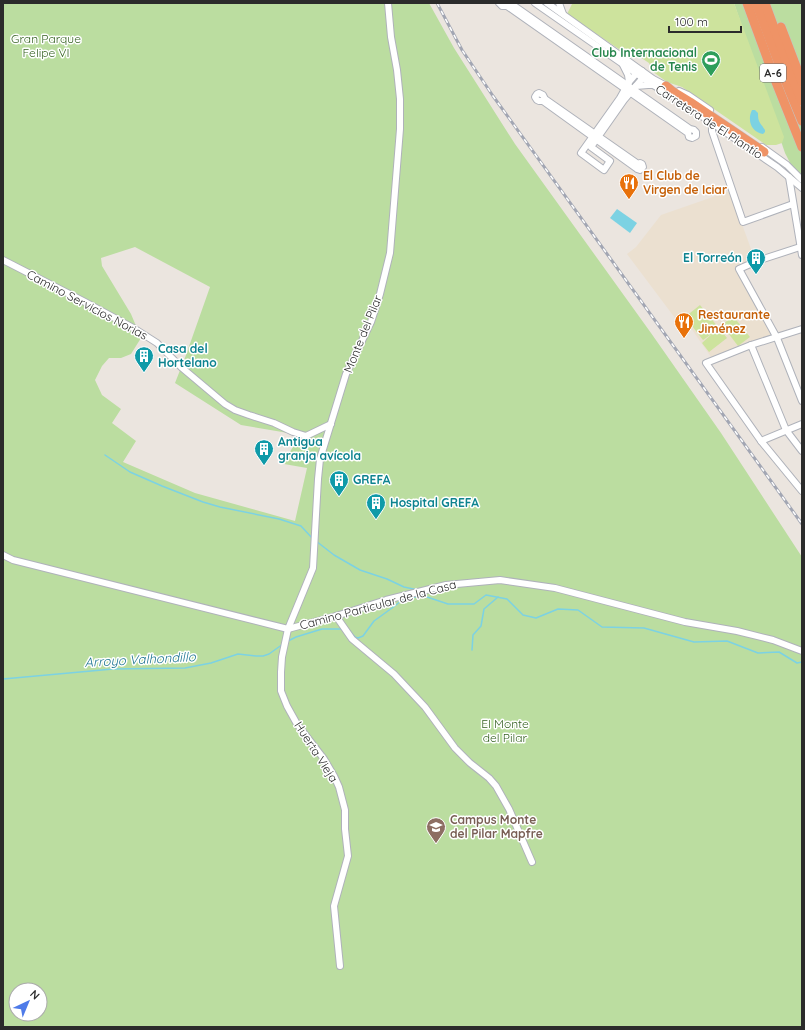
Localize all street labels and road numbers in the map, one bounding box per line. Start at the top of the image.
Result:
road number: A-6 [760,64,786,82]
street label: Carretera de El Plantío [653,81,766,162]
street label: Camino Servicios Norias [24,266,151,343]
street label: Monte del Pilar [340,292,385,375]
street label: Camino Particular de la Casa [298,576,458,633]
street label: Huerta Vieja [291,719,342,785]

